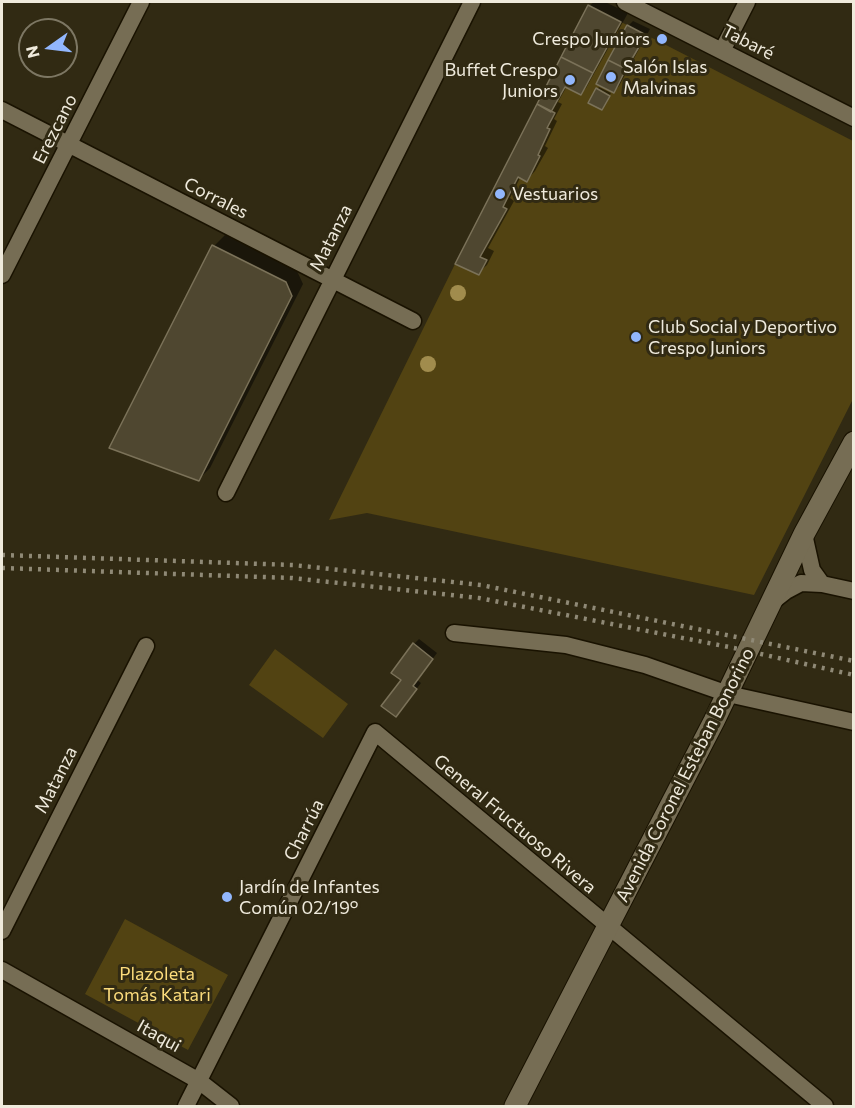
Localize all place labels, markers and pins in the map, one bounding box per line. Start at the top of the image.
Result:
place label: Crespo Juniors [532,28,650,50]
marker: Crespo Juniors [655,32,669,46]
place label: Salón Islas Malvinas [623,56,707,98]
place label: Buffet Crespo Juniors [444,59,558,101]
marker: Salón Islas Malvinas [604,70,618,84]
marker: Buffet Crespo Juniors [563,73,577,87]
place label: Vestuarios [512,183,598,205]
marker: Vestuarios [493,187,507,201]
place label: Club Social y Deportivo Crespo Juniors [648,316,837,358]
marker: Club Social y Deportivo Crespo Juniors [629,330,643,344]
place label: Jardín de Infantes Común 02/19° [239,876,380,918]
marker: Jardín de Infantes Común 02/19° [220,890,234,904]

